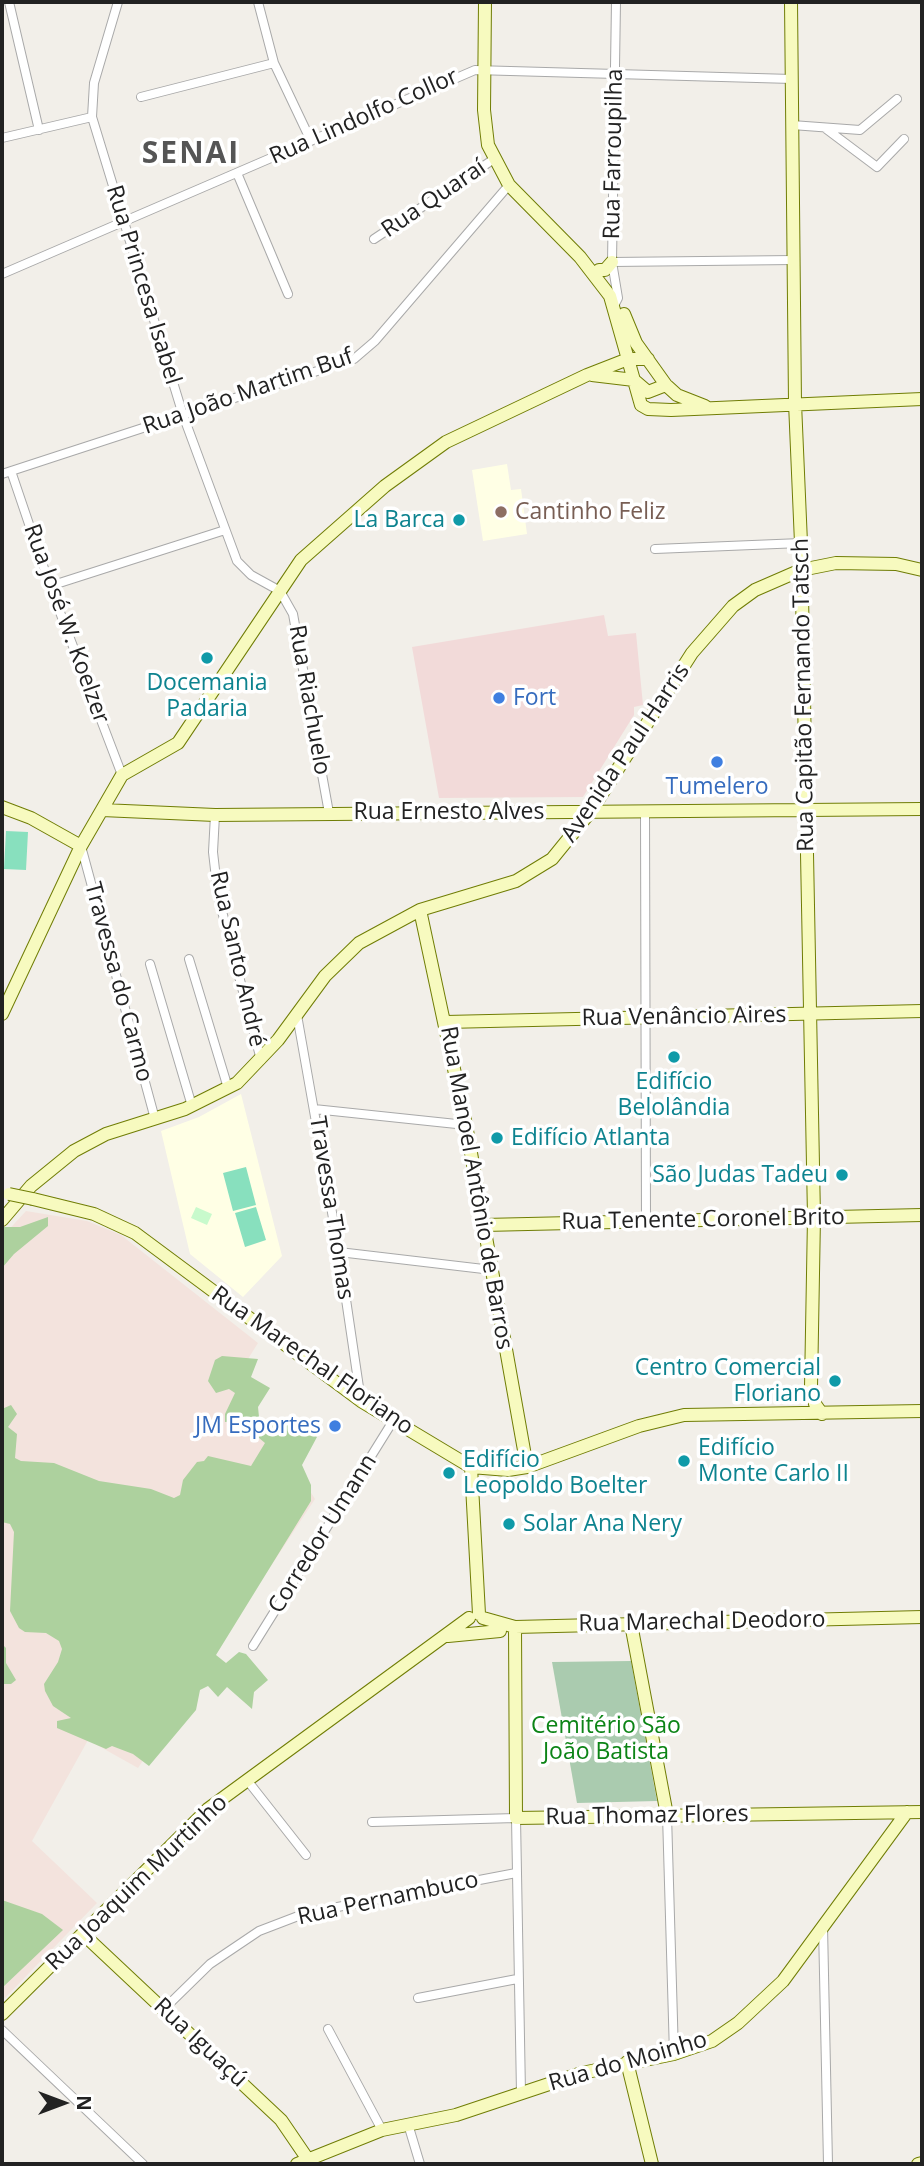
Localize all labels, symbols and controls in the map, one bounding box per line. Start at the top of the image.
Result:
street label: Rua Lindolfo Collor [265,63,463,171]
street label: Rua Farroupilha [599,68,629,240]
district label: SENAI [142,136,240,172]
street label: Rua Quaraí [377,154,491,244]
street label: Rua Princesa Isabel [100,182,186,388]
street label: Rua João Martim Buf [139,343,357,441]
place label: Cantinho Feliz [515,498,666,526]
marker: Cantinho Feliz [493,504,509,520]
place label: La Barca [353,506,445,534]
marker: La Barca [451,512,467,528]
street label: Rua José W. Koelzer [17,521,115,727]
street label: Rua Capitão Fernando Tatsch [787,538,821,852]
street label: Rua Riachuelo [282,623,336,777]
marker: Docemania Padaria [199,650,215,666]
street label: Avenida Paul Harris [556,658,696,848]
place label: Docemania Padaria [146,669,268,723]
place label: Fort [513,684,556,712]
marker: Fort [491,690,507,706]
marker: Tumelero [709,754,725,770]
place label: Tumelero [666,773,768,801]
street label: Rua Ernesto Alves [354,798,544,826]
street label: Rua Santo André [203,868,271,1050]
street label: Travessa do Carmo [78,879,158,1085]
street label: Rua Venâncio Aires [581,1001,787,1033]
street label: Rua Manoel Antônio de Barros [434,1024,518,1352]
marker: Edifício Belolândia [666,1049,682,1065]
place label: Edifício Belolândia [618,1068,730,1122]
street label: Travessa Thomas [303,1114,359,1302]
place label: Edifício Atlanta [511,1124,670,1152]
marker: Edifício Atlanta [489,1130,505,1146]
place label: São Judas Tadeu [652,1161,828,1189]
marker: São Judas Tadeu [834,1167,850,1183]
street label: Rua Tenente Coronel Brito [561,1204,845,1236]
street label: Rua Marechal Floriano [206,1281,418,1441]
place label: Centro Comercial Floriano [635,1354,821,1408]
marker: Centro Comercial Floriano [827,1373,843,1389]
place label: JM Esportes [195,1412,321,1440]
marker: JM Esportes [327,1418,343,1434]
place label: Edifício Monte Carlo II [698,1434,849,1488]
place label: Edifício Leopoldo Boelter [463,1446,647,1500]
street label: Corredor Umann [263,1449,383,1619]
marker: Edifício Monte Carlo II [676,1453,692,1469]
marker: Edifício Leopoldo Boelter [441,1465,457,1481]
place label: Solar Ana Nery [523,1510,682,1538]
marker: Solar Ana Nery [501,1516,517,1532]
street label: Rua Marechal Deodoro [578,1606,826,1638]
park label: Cemitério São João Batista [531,1712,681,1766]
street label: Rua Joaquim Murtinho [41,1789,233,1977]
street label: Rua Thomaz Flores [545,1800,749,1832]
street label: Rua Pernambuco [295,1866,481,1932]
street label: Rua Iguaçú [147,1993,253,2093]
street label: Rua do Moinho [546,2026,710,2098]
north arrow [28,2068,98,2138]
text: N [71,2095,97,2111]

